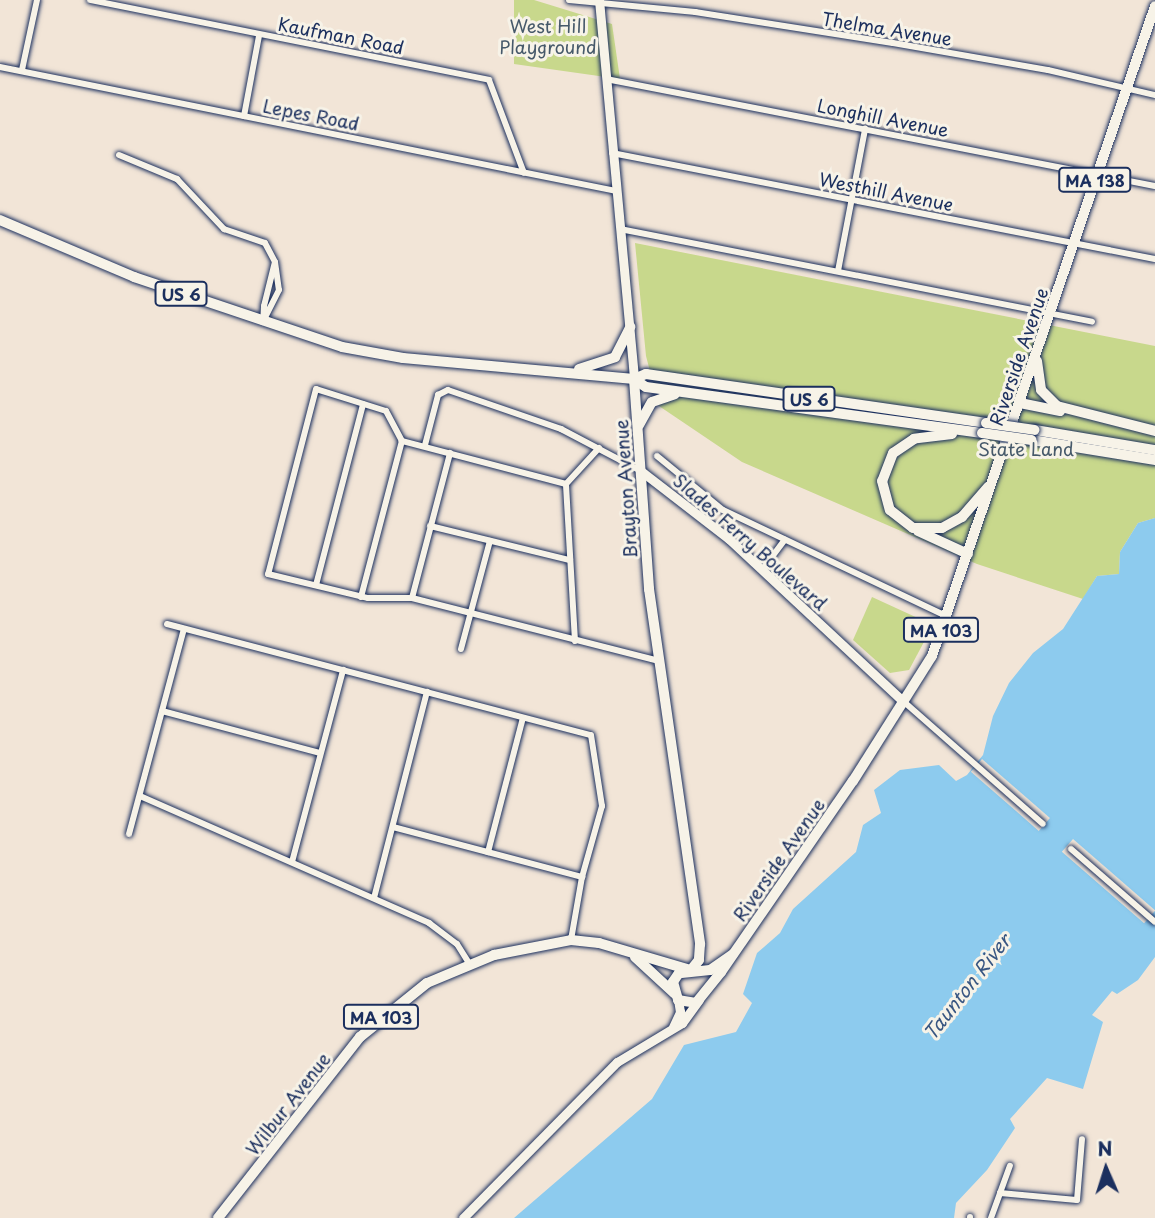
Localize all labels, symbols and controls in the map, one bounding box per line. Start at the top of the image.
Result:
street label: Thelma Avenue [820,8,954,50]
street label: Kaufman Road [276,13,406,59]
park label: West Hill Playground [499,16,597,58]
street label: Lepes Road [261,95,361,135]
street label: Longhill Avenue [816,95,950,141]
street label: Westhill Avenue [817,168,955,216]
road number: MA 138 [1056,168,1134,192]
road number: US 6 [155,282,207,306]
street label: Riverside Avenue [985,285,1053,429]
road number: US 6 [783,386,835,412]
street label: Brayton Avenue [610,420,642,558]
park label: State Land [979,438,1073,460]
street label: Slades Ferry Boulevard [668,469,832,615]
road number: MA 103 [902,618,979,642]
street label: Riverside Avenue [729,795,829,925]
water label: Taunton River [919,930,1015,1044]
road number: MA 103 [342,1004,420,1030]
street label: Wilbur Avenue [241,1048,335,1160]
north arrow [1071,1134,1141,1204]
text: N [1097,1134,1113,1162]

